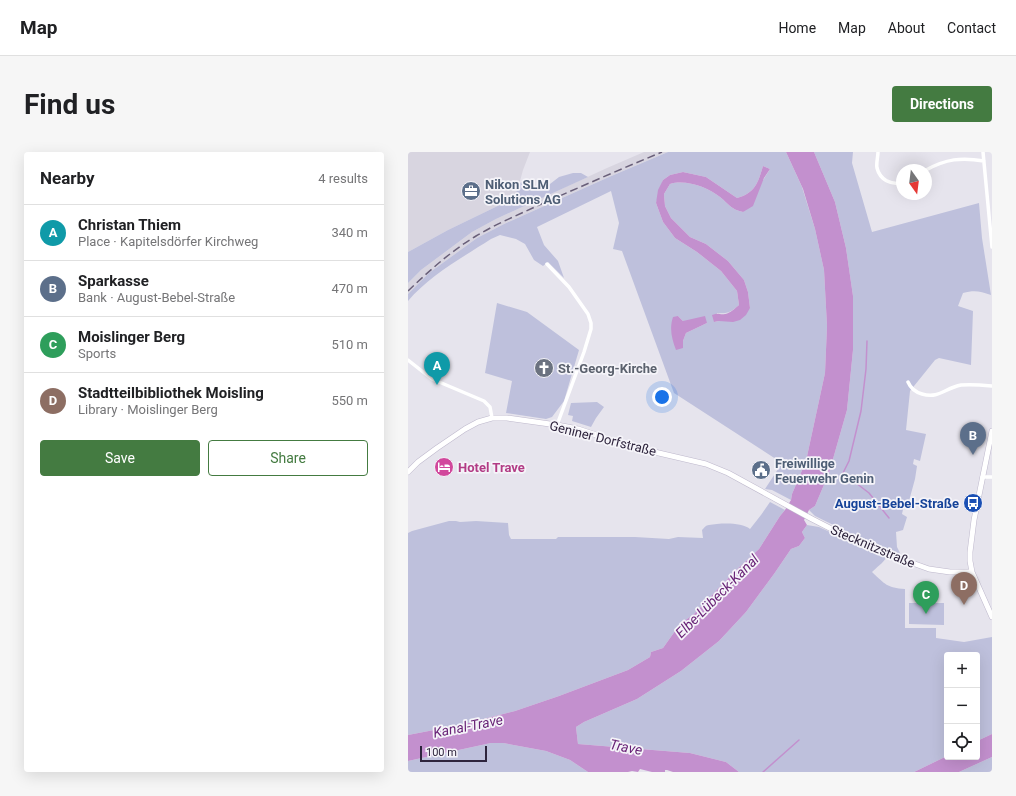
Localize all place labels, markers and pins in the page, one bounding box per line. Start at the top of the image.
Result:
place label: Nikon SLM Solutions AG [485,177,561,207]
office icon: Nikon SLM Solutions AG [460,180,482,202]
pin: A [424,352,450,385]
church icon: St.-Georg-Kirche [533,357,555,379]
place label: St.-Georg-Kirche [558,361,657,376]
pin: B [960,422,986,455]
hotel icon: Hotel Trave [433,456,455,478]
place label: Freiwillige Feuerwehr Genin [775,456,874,486]
public building icon: Freiwillige Feuerwehr Genin [750,459,772,481]
place label: Hotel Trave [458,460,525,475]
bus stop icon: August-Bebel-Straße [962,492,984,514]
place label: August-Bebel-Straße [835,496,959,511]
pin: D [951,572,977,605]
pin: C [913,581,939,614]

